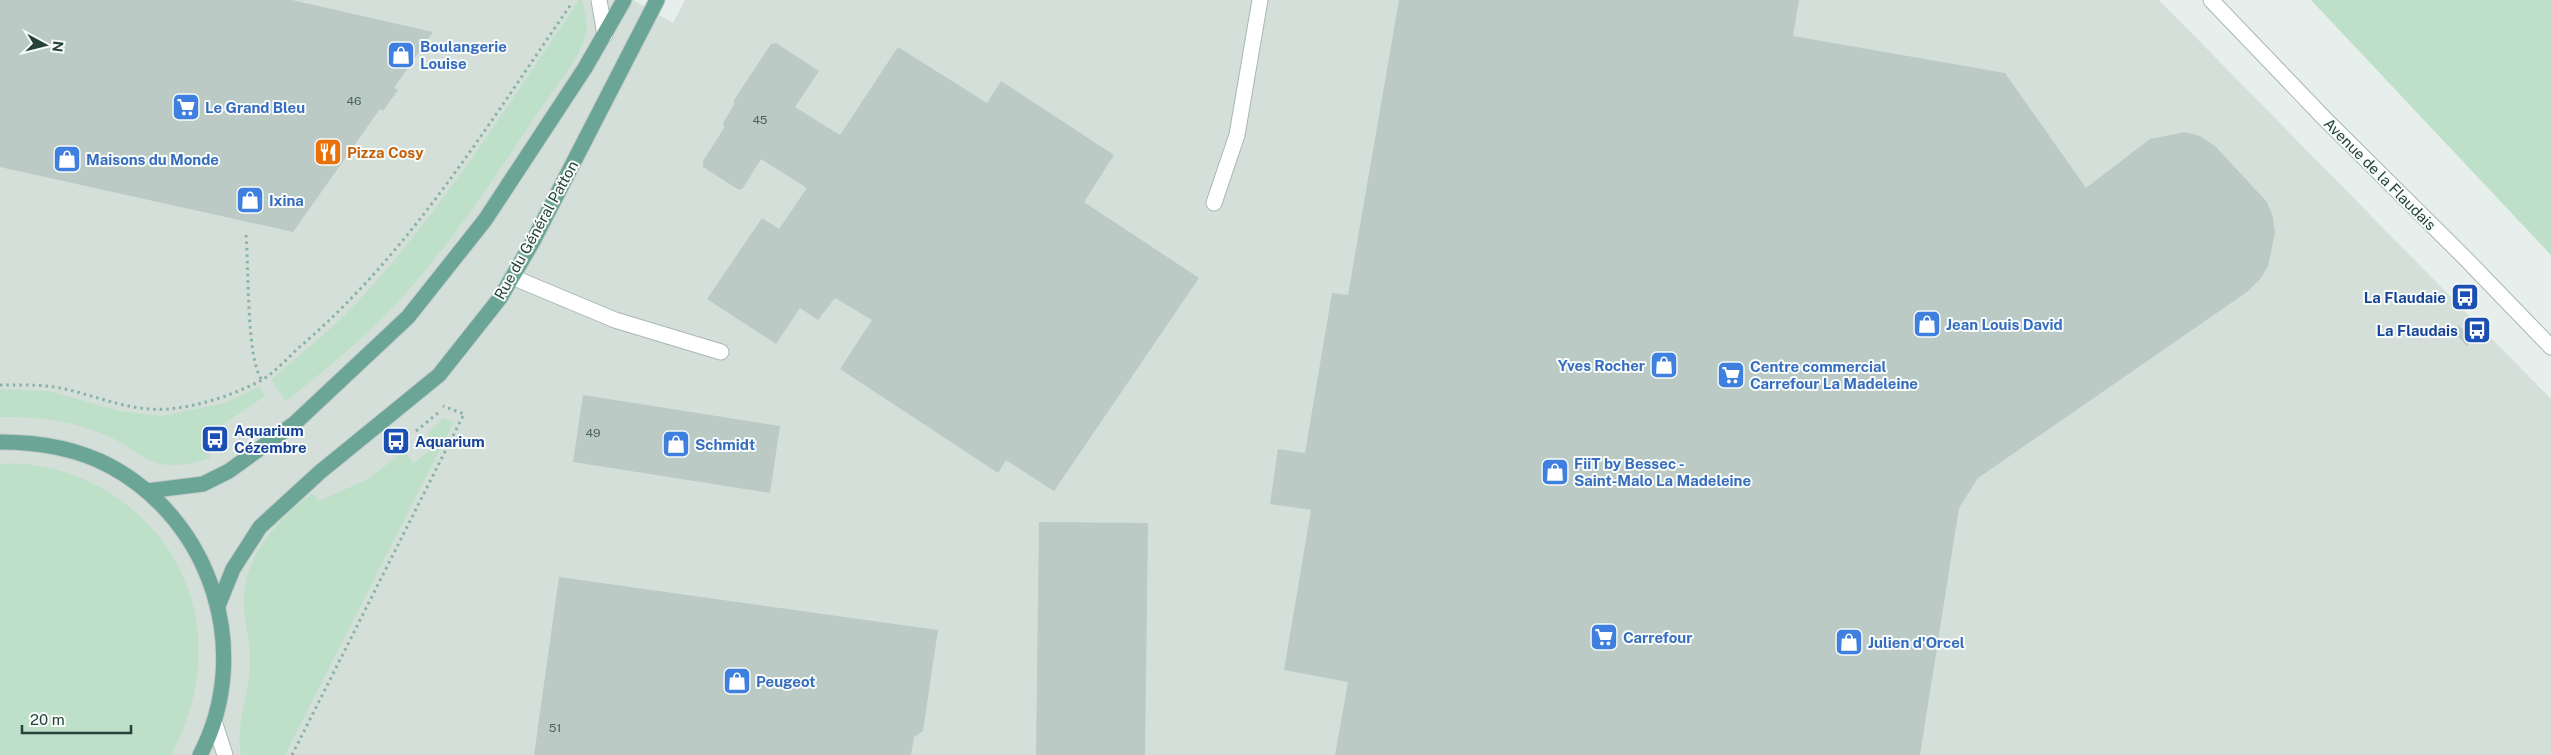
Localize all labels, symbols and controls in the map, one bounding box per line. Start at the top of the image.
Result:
north arrow [20,20,70,70]
place label: Boulangerie Louise [420,38,507,72]
text: N [49,40,67,53]
shop icon: Boulangerie Louise [386,40,416,70]
supermarket icon: Le Grand Bleu [171,92,201,122]
house number: 46 [346,94,362,108]
place label: Le Grand Bleu [205,99,305,116]
house number: 45 [752,113,768,127]
street label: Avenue de la Flaudais [2321,115,2439,233]
restaurant icon: Pizza Cosy [313,137,343,167]
shop icon: Maisons du Monde [52,144,82,174]
place label: Pizza Cosy [347,144,424,161]
place label: Maisons du Monde [86,151,219,168]
street label: Rue du Général Patton [491,158,581,302]
shop icon: Ixina [235,185,265,215]
place label: Ixina [269,192,304,209]
bus stop icon: La Flaudaie [2450,282,2480,312]
place label: La Flaudaie [2364,289,2446,306]
shop icon: Jean Louis David [1912,309,1942,339]
bus stop icon: La Flaudais [2462,315,2492,345]
place label: Jean Louis David [1946,316,2063,333]
place label: La Flaudais [2377,322,2458,339]
shop icon: Yves Rocher [1649,350,1679,380]
place label: Yves Rocher [1558,357,1645,374]
place label: Centre commercial Carrefour La Madeleine [1750,358,1918,392]
supermarket icon: Centre commercial Carrefour La Madeleine [1716,360,1746,390]
place label: Aquarium Cézembre [234,422,307,456]
bus stop icon: Aquarium Cézembre [200,424,230,454]
bus stop icon: Aquarium [381,426,411,456]
house number: 49 [585,426,601,440]
shop icon: Schmidt [661,429,691,459]
place label: Aquarium [415,433,485,450]
place label: Schmidt [695,436,755,453]
place label: FiiT by Bessec - Saint-Malo La Madeleine [1574,455,1751,489]
shop icon: FiiT by Bessec - Saint-Malo La Madeleine [1540,457,1570,487]
supermarket icon: Carrefour [1589,622,1619,652]
shop icon: Julien d'Orcel [1834,627,1864,657]
place label: Carrefour [1623,629,1692,646]
place label: Julien d'Orcel [1868,634,1965,651]
shop icon: Peugeot [722,666,752,696]
place label: Peugeot [756,673,816,690]
scale bar [22,702,131,734]
text: 20 m [30,711,65,728]
house number: 51 [549,721,561,735]

